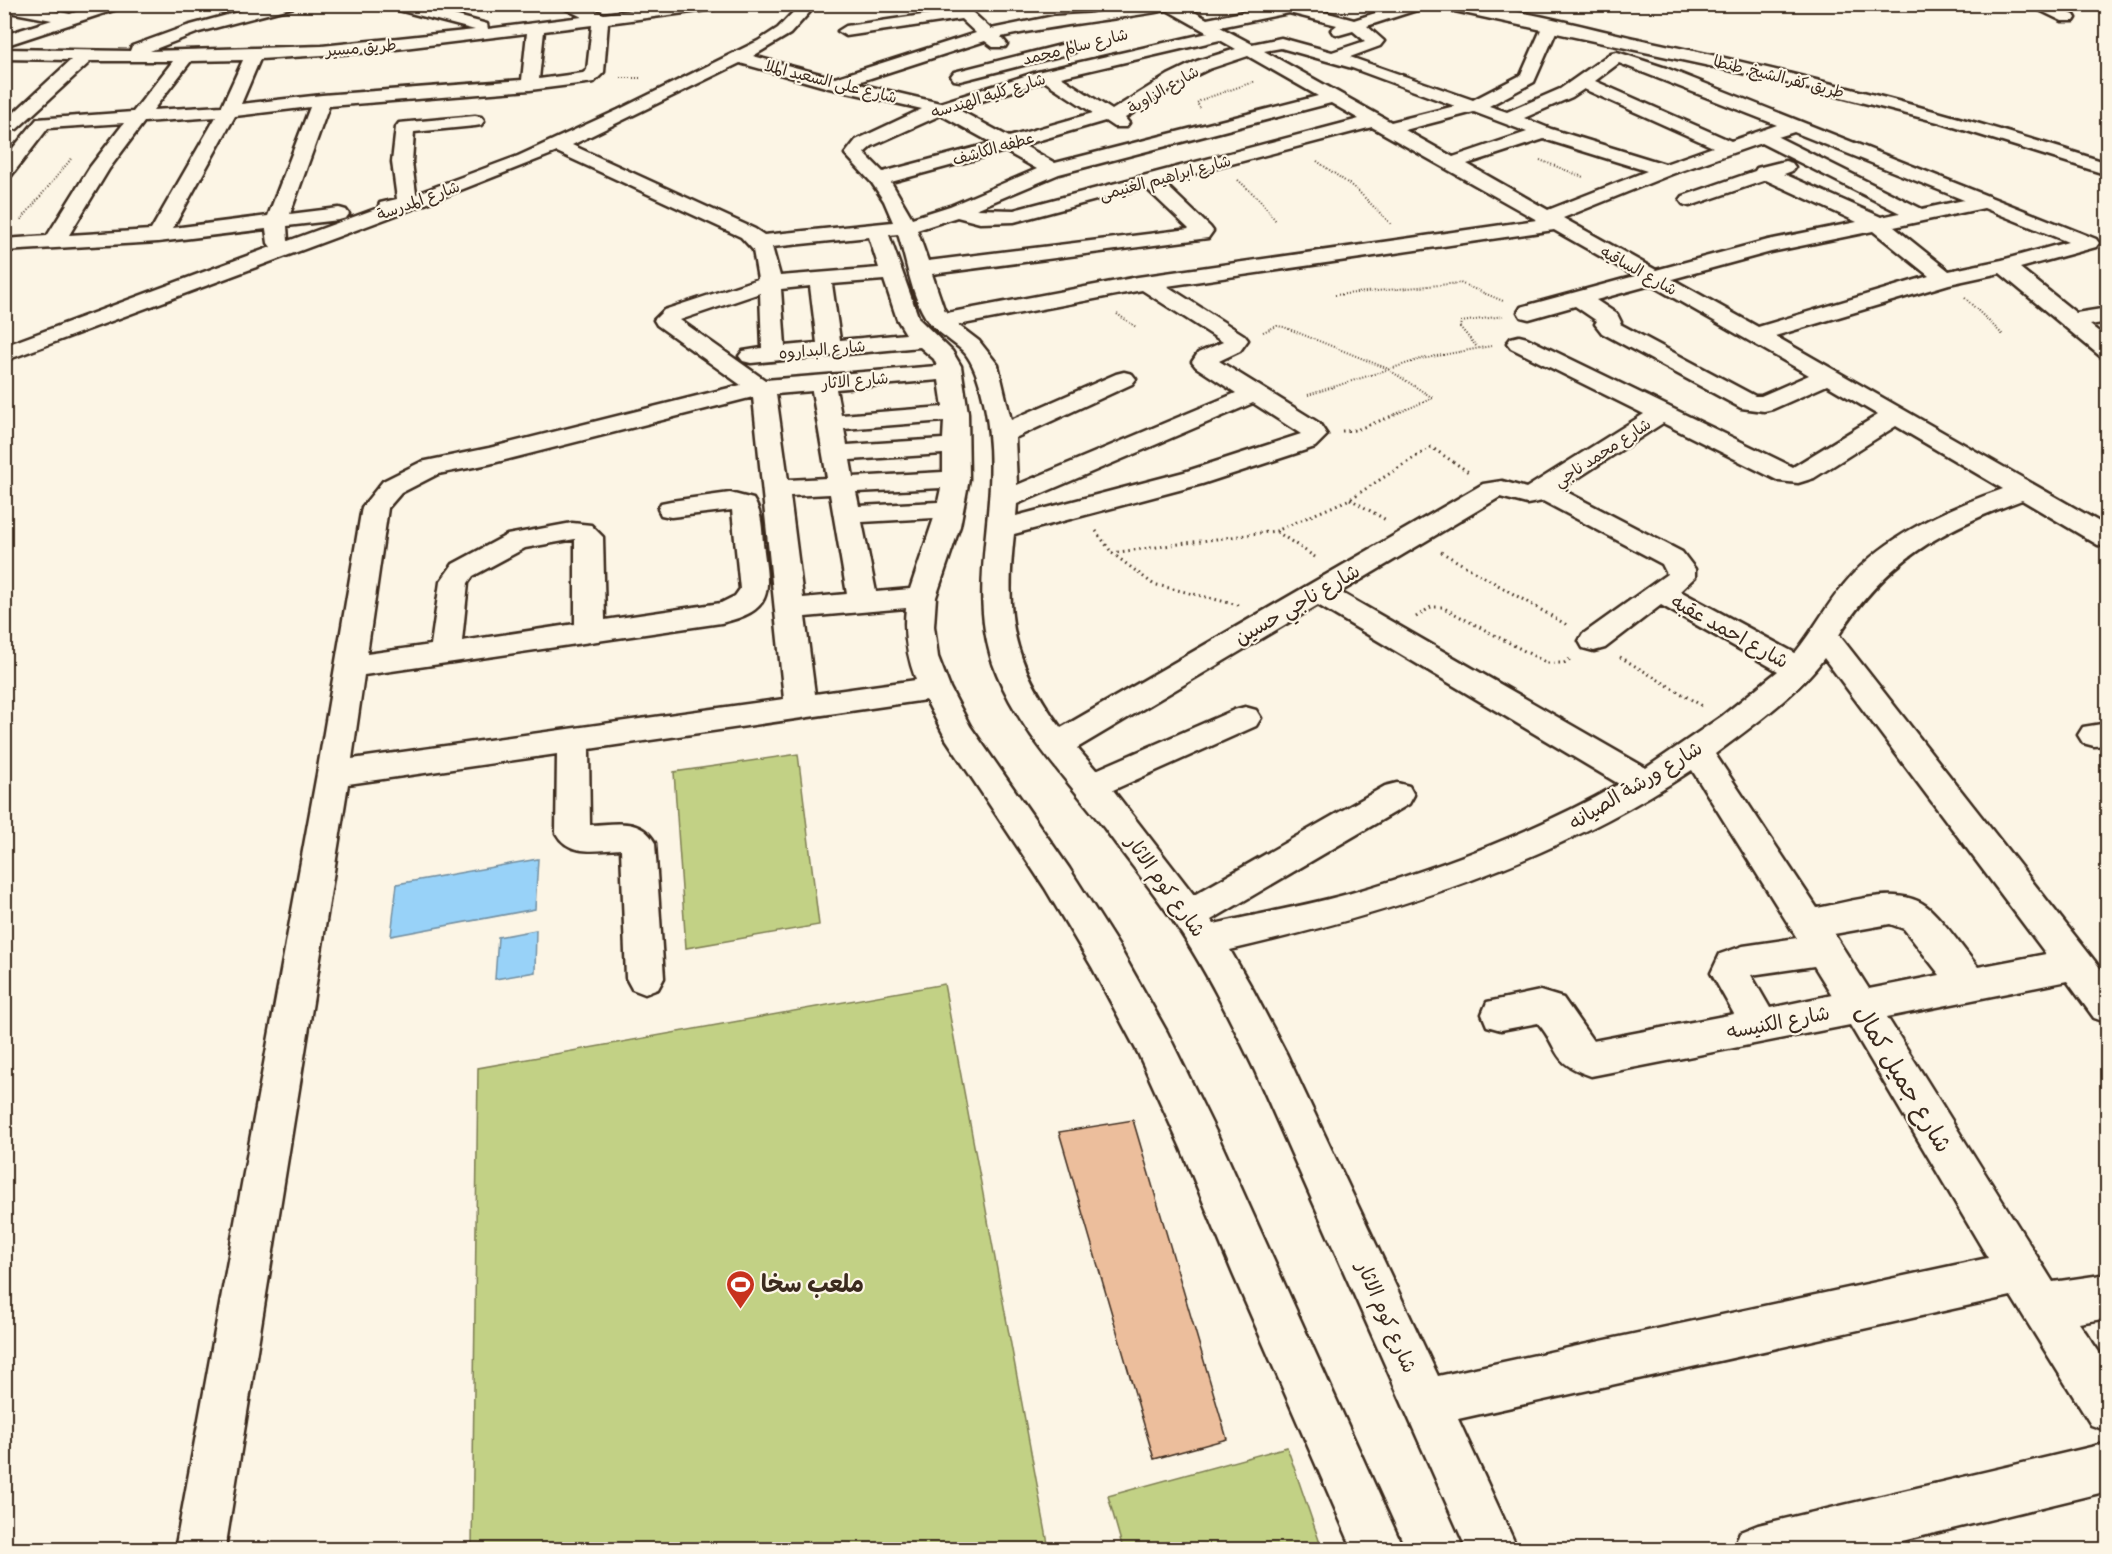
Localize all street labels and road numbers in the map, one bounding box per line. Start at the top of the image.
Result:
street label: شارع سالم محمد [1020,22,1131,72]
street label: طريق مسير [323,33,397,61]
street label: طريق كفر الشيخ, طنطا [1711,49,1847,103]
street label: شارع على السعيد الملا [762,54,900,109]
street label: شارع الزاوية [1123,60,1203,119]
street label: شارع كليه الهندسه [928,67,1048,124]
street label: عطفه الكاشف [950,126,1036,170]
street label: شارع ابراهيم الغنيمى [1097,149,1234,207]
street label: شارع المدرسة [373,175,463,226]
street label: شارع الساقيه [1596,240,1681,301]
street label: شارع البداروه [778,334,866,365]
street label: شارع الاثار [819,366,889,395]
street label: شارع محمد ناجي [1549,412,1657,495]
street label: شارع ناجي حسين [1229,557,1367,655]
street label: شارع احمد عقبه [1666,587,1794,675]
street label: شارع ورشة الصيانه [1563,734,1707,836]
street label: شارع كوم الاثار [1117,828,1212,944]
street label: شارع الكنيسه [1724,998,1832,1046]
street label: شارع جميل كمال [1846,999,1960,1159]
street label: شارع كوم الاثار [1347,1255,1424,1378]

